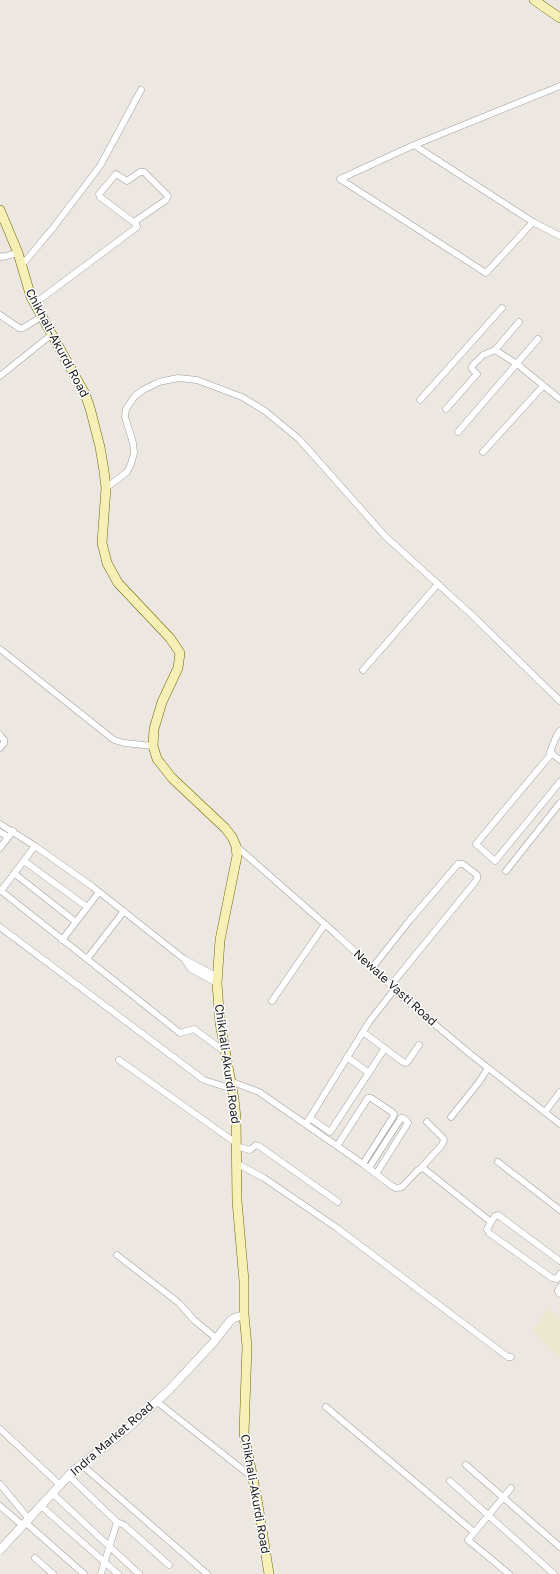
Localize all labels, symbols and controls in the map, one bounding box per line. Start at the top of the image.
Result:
street label: Chikhali-Akurdi Road [22,286,92,400]
street label: Newale Vasti Road [351,947,439,1029]
street label: Chikhali-Akurdi Road [211,1003,243,1125]
street label: Indra Market Road [68,1399,156,1479]
street label: Chikhali-Akurdi Road [237,1433,273,1555]

